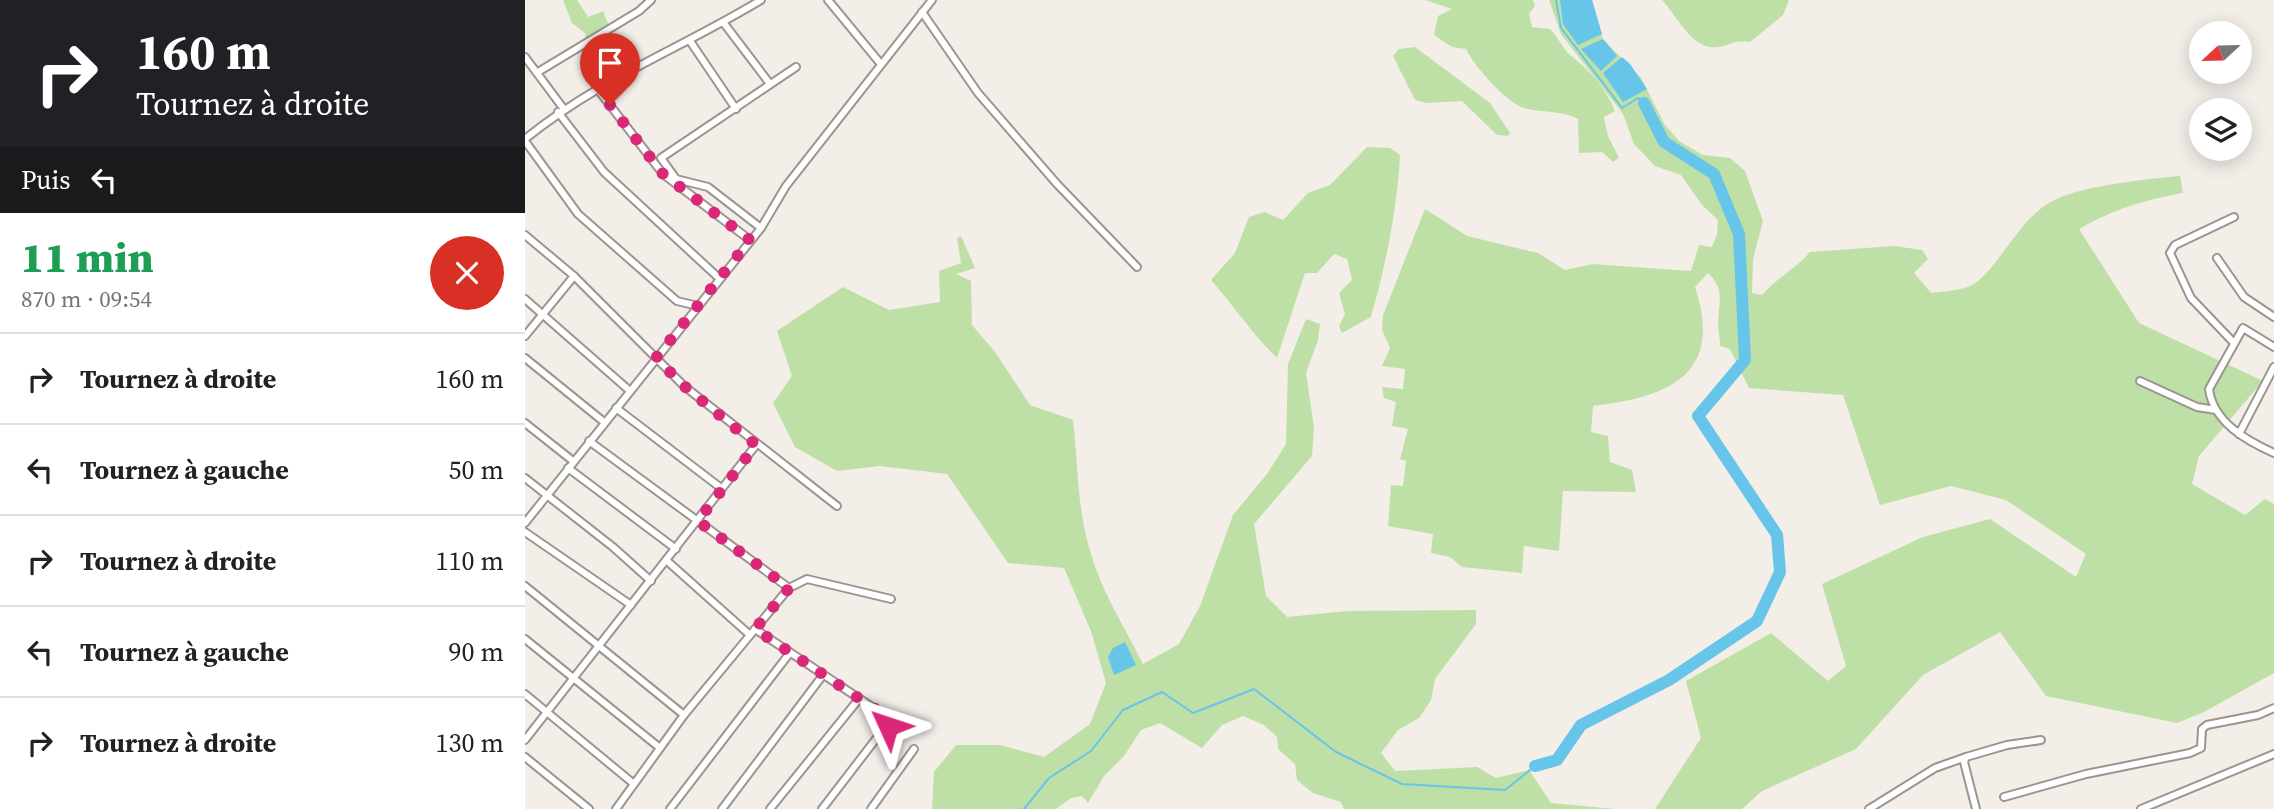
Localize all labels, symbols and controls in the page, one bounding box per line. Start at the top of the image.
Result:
text: 160 m [136,18,271,85]
north arrow [2189,21,2252,84]
map controls [2189,21,2252,161]
icon: right [21,28,112,119]
pin [580,33,640,105]
icon: arrive [591,44,629,82]
text: Tournez à droite [136,82,369,126]
button: layers [2189,98,2252,161]
icon: left [85,161,123,199]
text: Puis [21,162,71,198]
text: 11 min [21,228,154,286]
button: close [430,236,504,310]
text: 870 m · 09:54 [21,283,152,315]
icon: right [21,360,59,398]
text: Tournez à droite [80,361,276,397]
text: 160 m [436,361,504,397]
icon: left [21,451,59,489]
text: Tournez à gauche [80,452,289,488]
text: 50 m [449,452,504,488]
icon: right [21,542,59,580]
text: Tournez à droite [80,543,276,579]
text: 110 m [436,543,504,579]
icon: left [21,633,59,671]
text: Tournez à gauche [80,634,289,670]
text: 90 m [449,634,504,670]
position arrow [851,689,925,763]
icon: right [21,724,59,762]
text: Tournez à droite [80,725,276,761]
text: 130 m [436,725,504,761]

